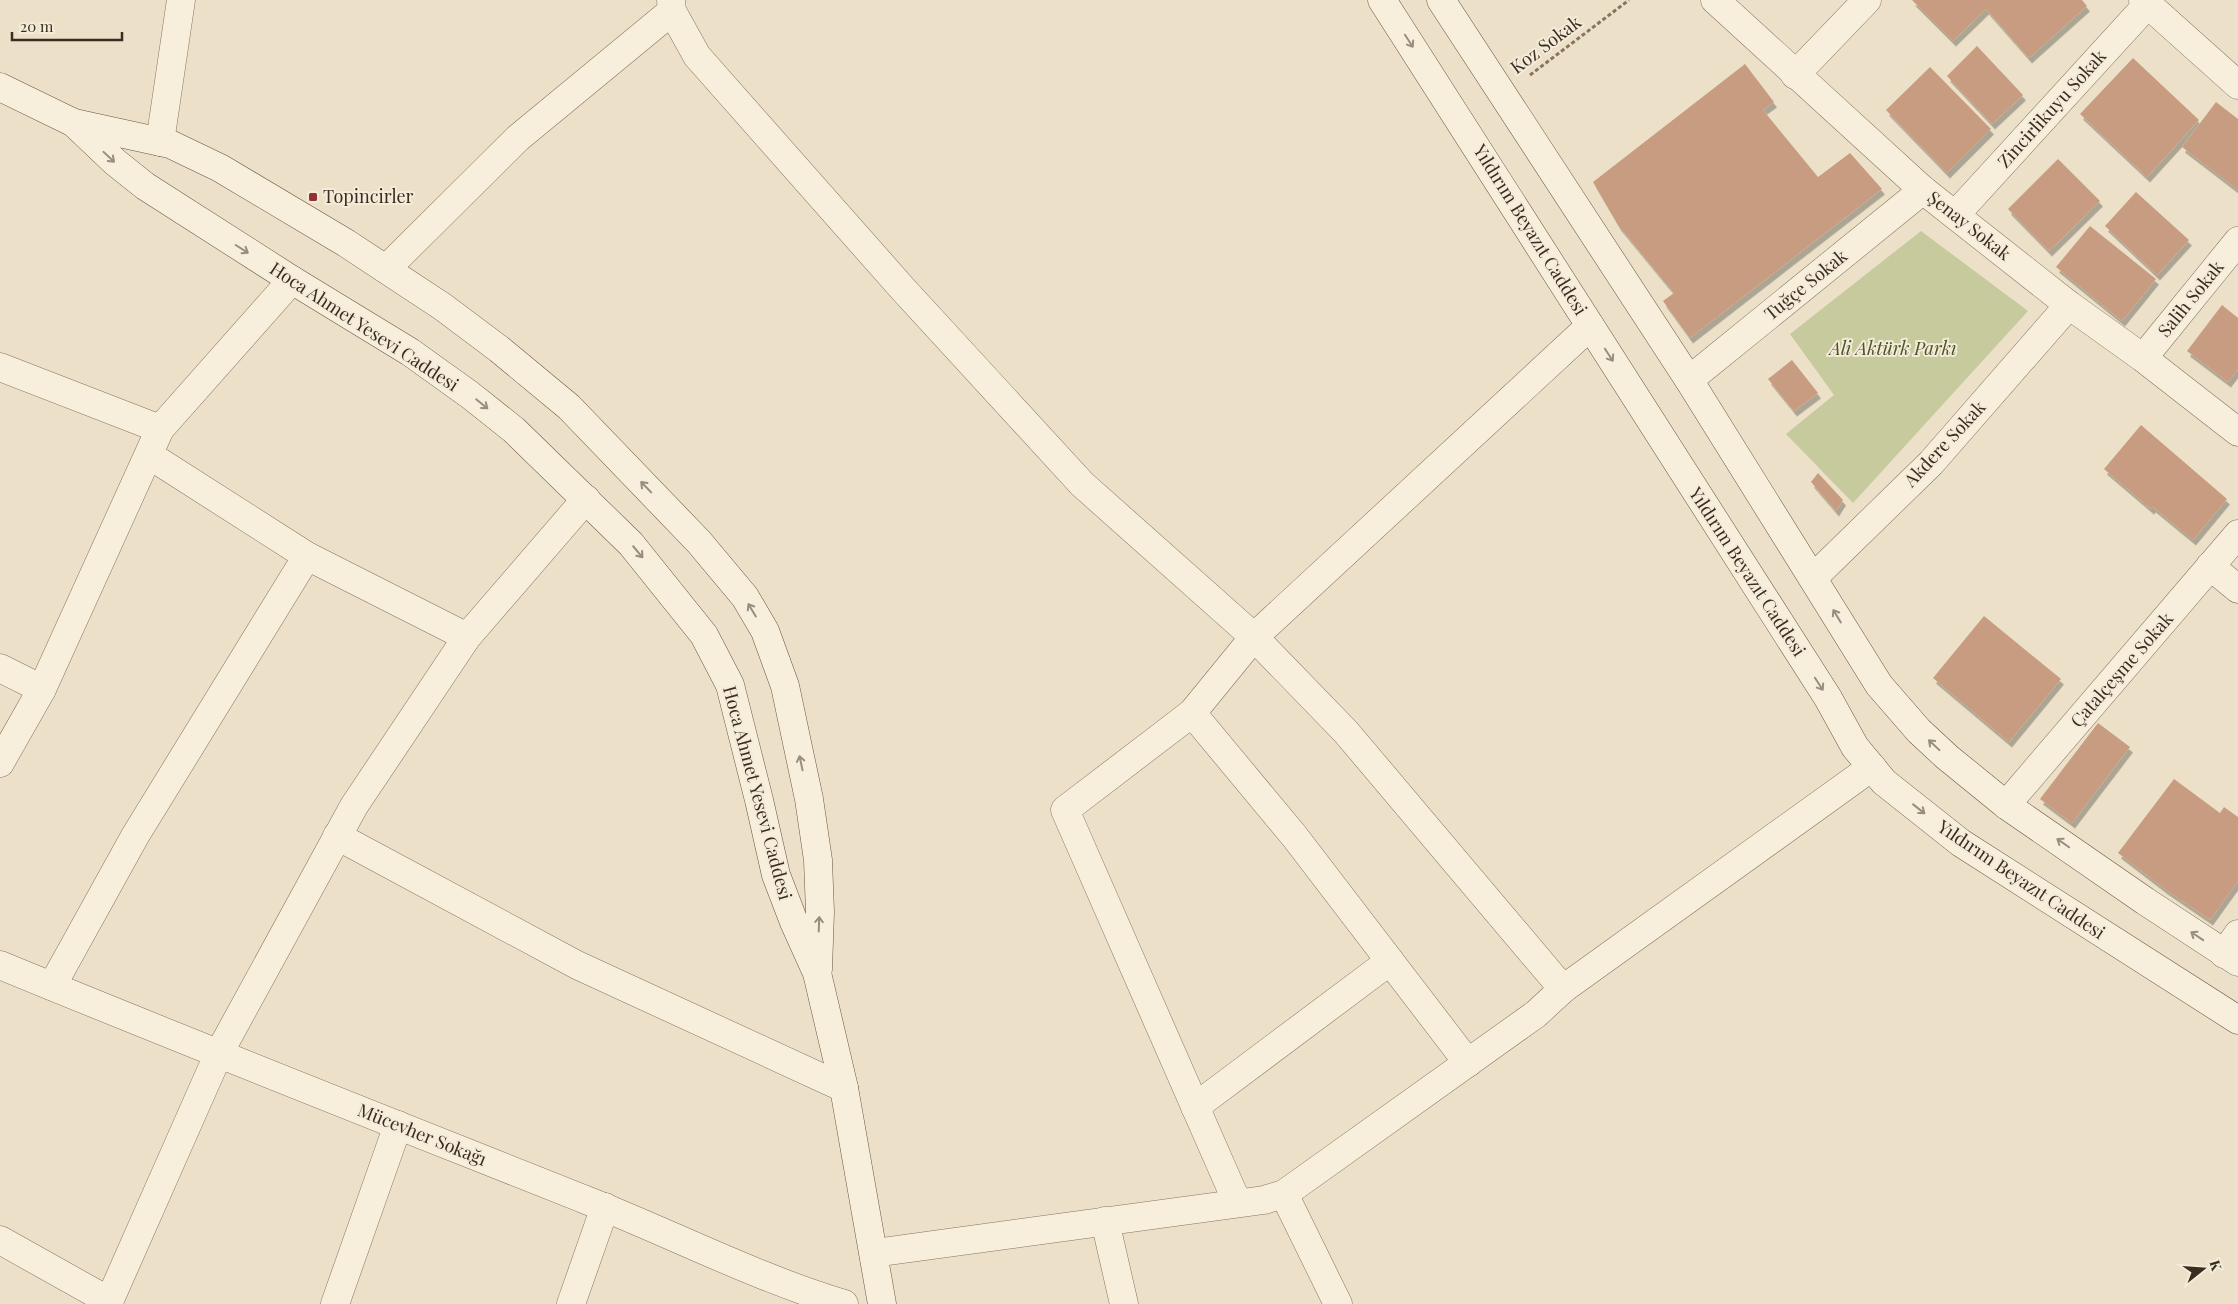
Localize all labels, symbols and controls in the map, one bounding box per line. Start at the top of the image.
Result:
scale bar [12,10,122,42]
street label: Koz Sokak [1505,10,1586,79]
text: 20 m [20,16,54,36]
one-way arrow [1404,33,1414,47]
street label: Zincirlikuyu Sokak [1992,44,2111,173]
street label: Yıldırım Beyazıt Caddesi [1468,139,1593,319]
one-way arrow [103,151,116,163]
place label: Topincirler [323,184,414,208]
street label: Şenay Sokak [1923,185,2016,265]
marker: Topincirler [307,191,319,203]
street label: Tuğçe Sokak [1759,243,1852,325]
one-way arrow [235,245,249,255]
street label: Salih Sokak [2152,255,2229,342]
street label: Hoca Ahmet Yesevi Caddesi [266,256,463,396]
park label: Ali Aktürk Parkı [1828,336,1956,360]
one-way arrow [1603,348,1614,362]
street label: Akdere Sokak [1897,395,1990,492]
one-way arrow [475,399,488,410]
one-way arrow [640,480,652,493]
street label: Yıldırım Beyazıt Caddesi [1684,481,1812,661]
one-way arrow [632,545,643,558]
one-way arrow [747,603,757,617]
street label: Çatalçeşme Sokak [2065,607,2178,732]
one-way arrow [1832,609,1842,623]
one-way arrow [1814,676,1824,690]
street label: Hoca Ahmet Yesevi Caddesi [718,683,798,902]
one-way arrow [1928,739,1940,751]
one-way arrow [796,756,805,772]
one-way arrow [1912,804,1925,815]
street label: Yıldırım Beyazıt Caddesi [1932,814,2110,944]
one-way arrow [2056,838,2070,848]
one-way arrow [815,916,824,932]
one-way arrow [2190,931,2204,941]
street label: Mücevher Sokağı [354,1097,490,1171]
north arrow [2178,1244,2228,1294]
text: K [2205,1257,2227,1274]

